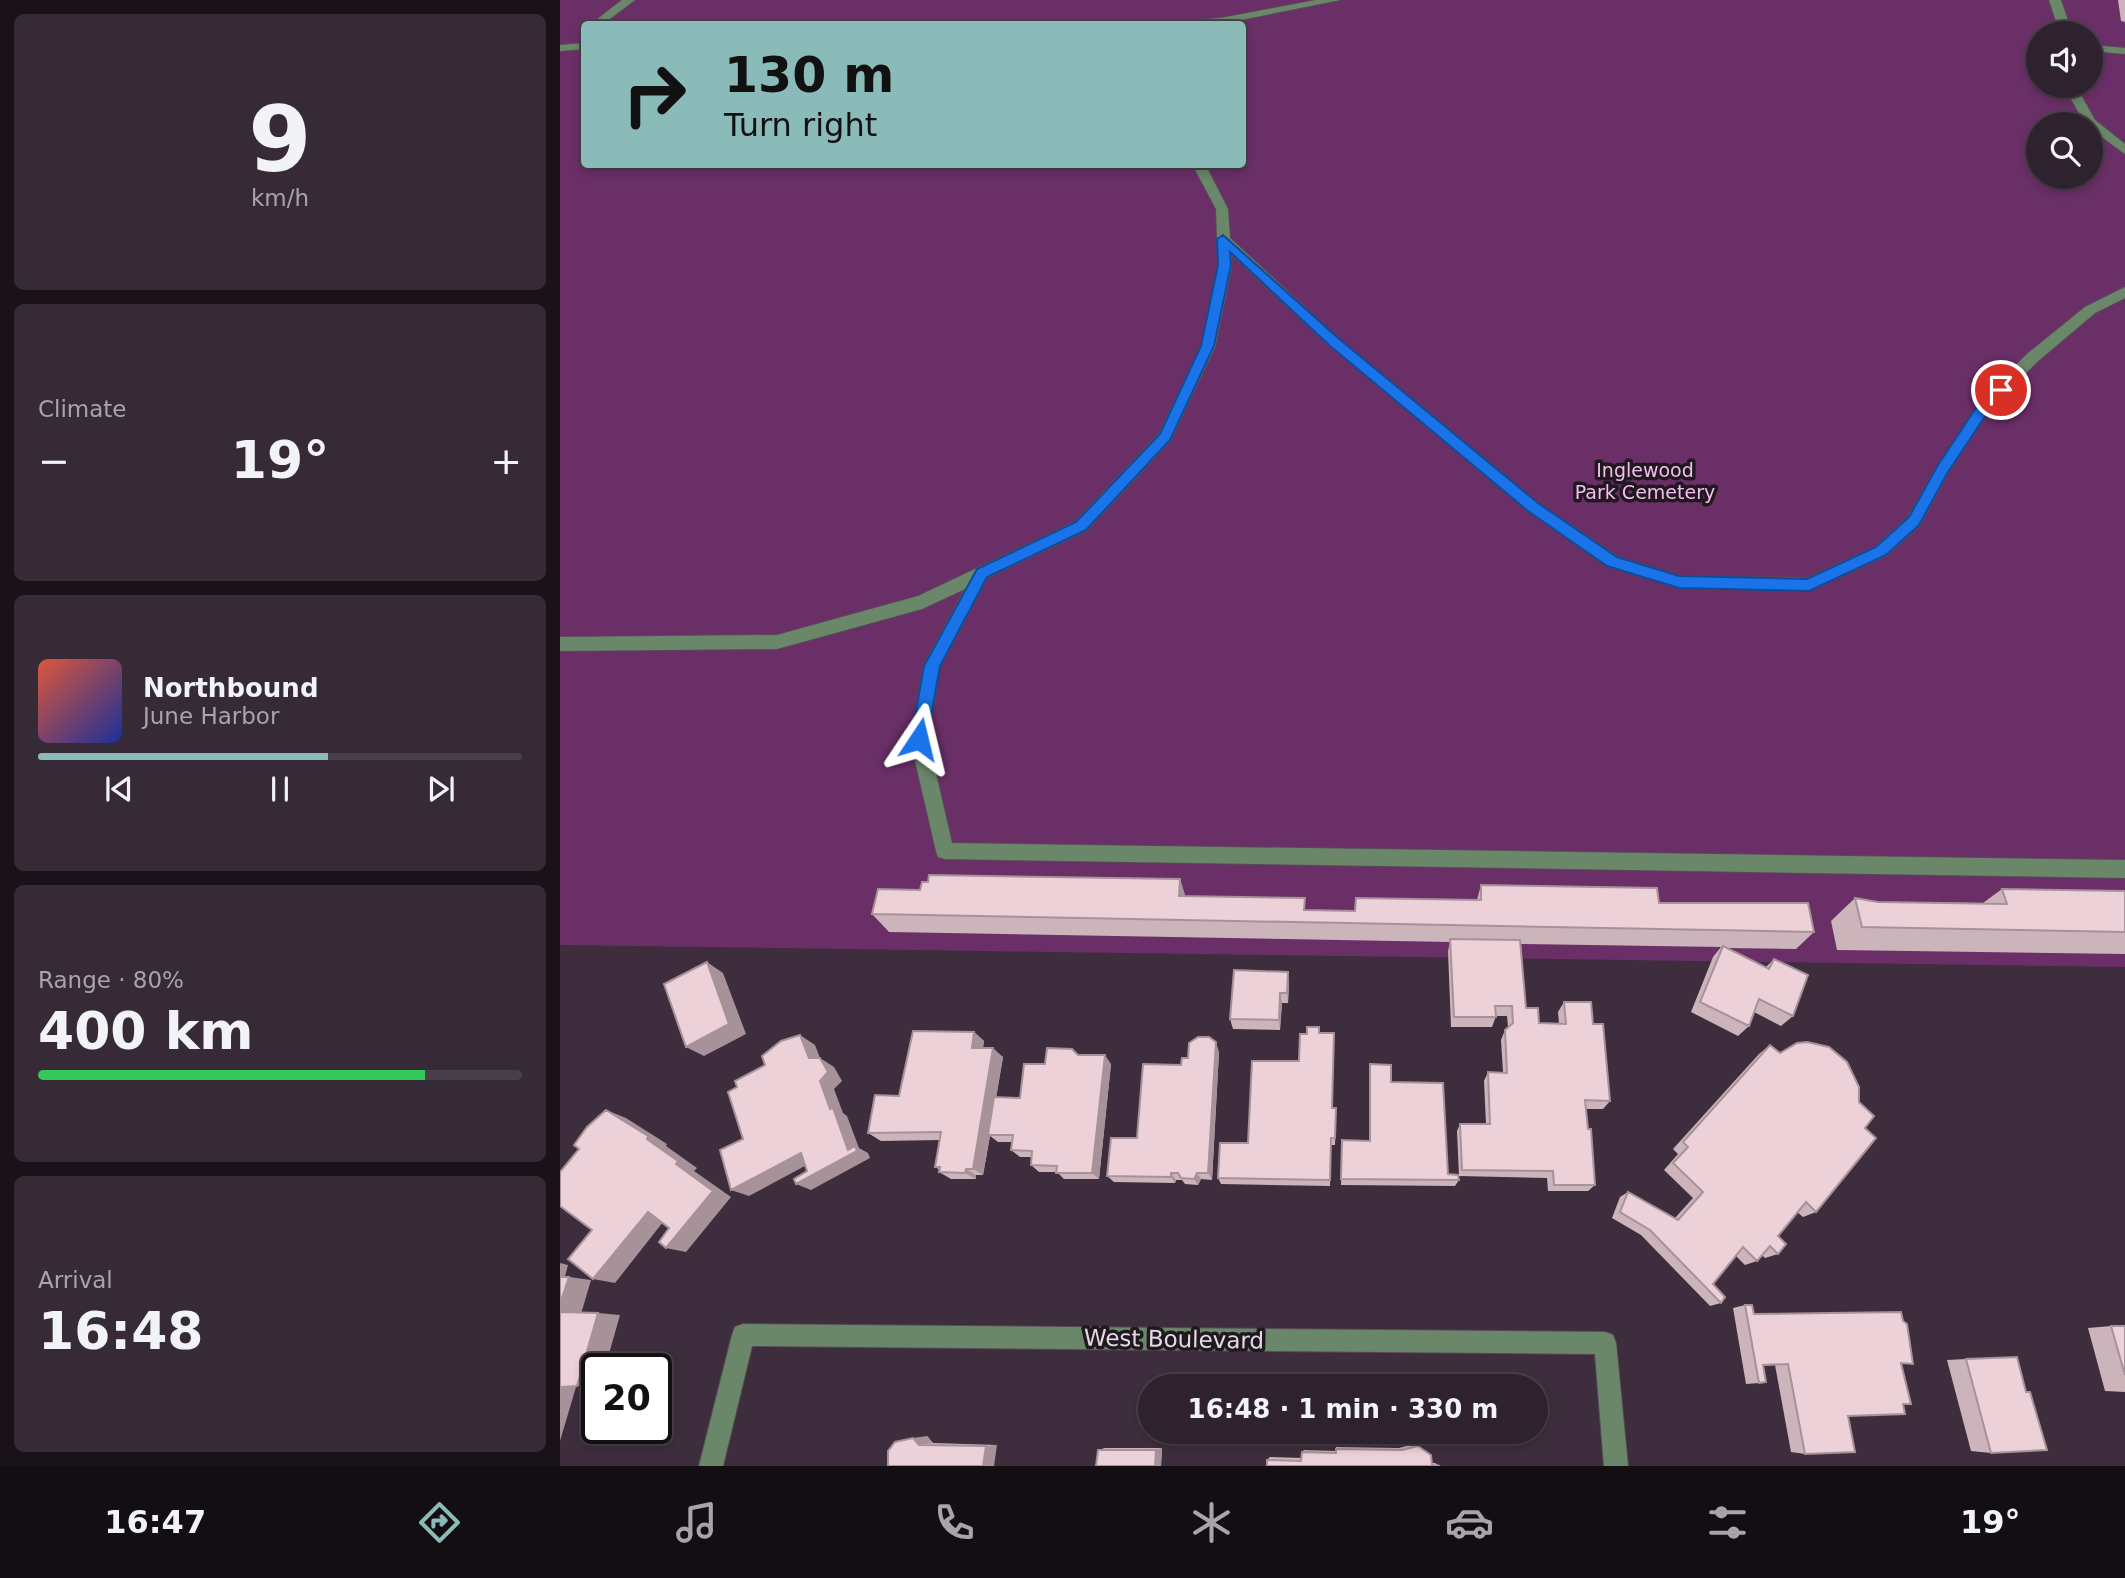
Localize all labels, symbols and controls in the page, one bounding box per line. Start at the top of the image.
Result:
map controls [2026,21,2103,189]
button: sound [2026,21,2103,98]
text: 130 m [724,47,894,104]
icon: right [609,49,700,140]
text: 9 [248,87,312,192]
text: Turn right [724,106,877,144]
button: search [2026,112,2103,189]
text: km/h [251,185,309,211]
pin [1971,360,2031,420]
icon: arrive [1982,371,2020,409]
text: Climate [38,396,127,422]
text: 19° [231,430,329,490]
text: − [38,439,70,483]
text: + [490,439,522,483]
park label: Inglewood Park Cemetery [1575,459,1715,503]
text: Northbound [143,673,319,703]
position arrow [882,702,956,776]
text: June Harbor [143,703,279,729]
icon: previous [100,770,138,808]
icon: pause [261,770,299,808]
icon: next [422,770,460,808]
text: Range · 80% [38,967,184,993]
text: 400 km [38,1001,253,1061]
text: Arrival [38,1267,113,1293]
text: 16:48 [38,1301,204,1361]
street label: West Boulevard [1084,1324,1264,1354]
speed limit sign: 20 [581,1353,672,1444]
text: 16:48 · 1 min · 330 m [1188,1394,1498,1424]
icon: directions [415,1498,464,1547]
icon: music [672,1498,721,1547]
icon: phone [930,1498,979,1547]
icon: climate [1187,1498,1236,1547]
icon: car [1445,1498,1494,1547]
icon: filters [1703,1498,1752,1547]
text: 16:47 [104,1503,206,1541]
text: 19° [1960,1503,2021,1541]

